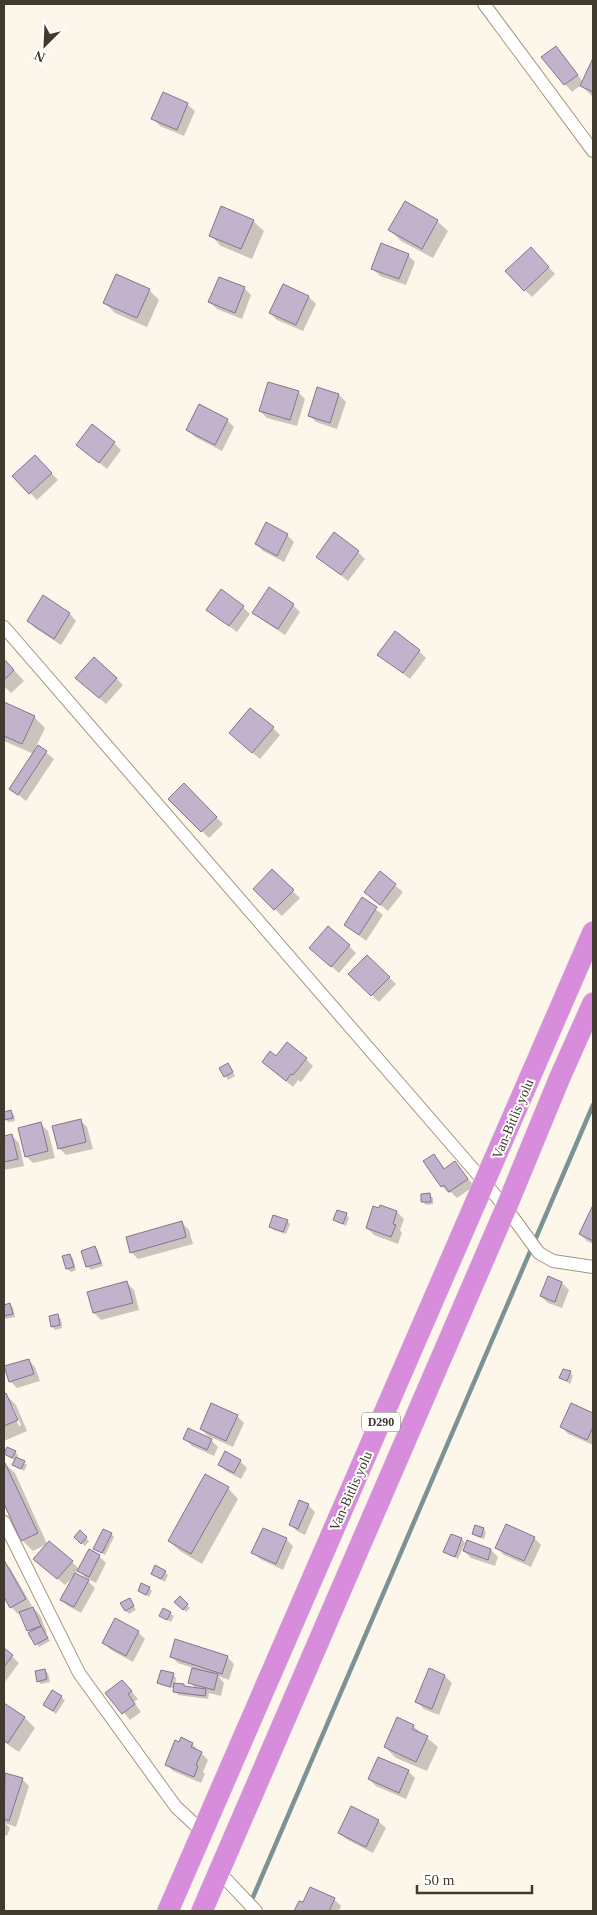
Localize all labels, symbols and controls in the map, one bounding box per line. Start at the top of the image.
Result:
north arrow [20,20,70,70]
text: N [32,48,48,65]
street label: Van-Bitlis yolu [489,1077,537,1161]
road number: D290 [362,1412,400,1431]
street label: Van-Bitlis yolu [327,1449,375,1533]
scale bar [417,1862,532,1894]
text: 50 m [424,1872,455,1888]

